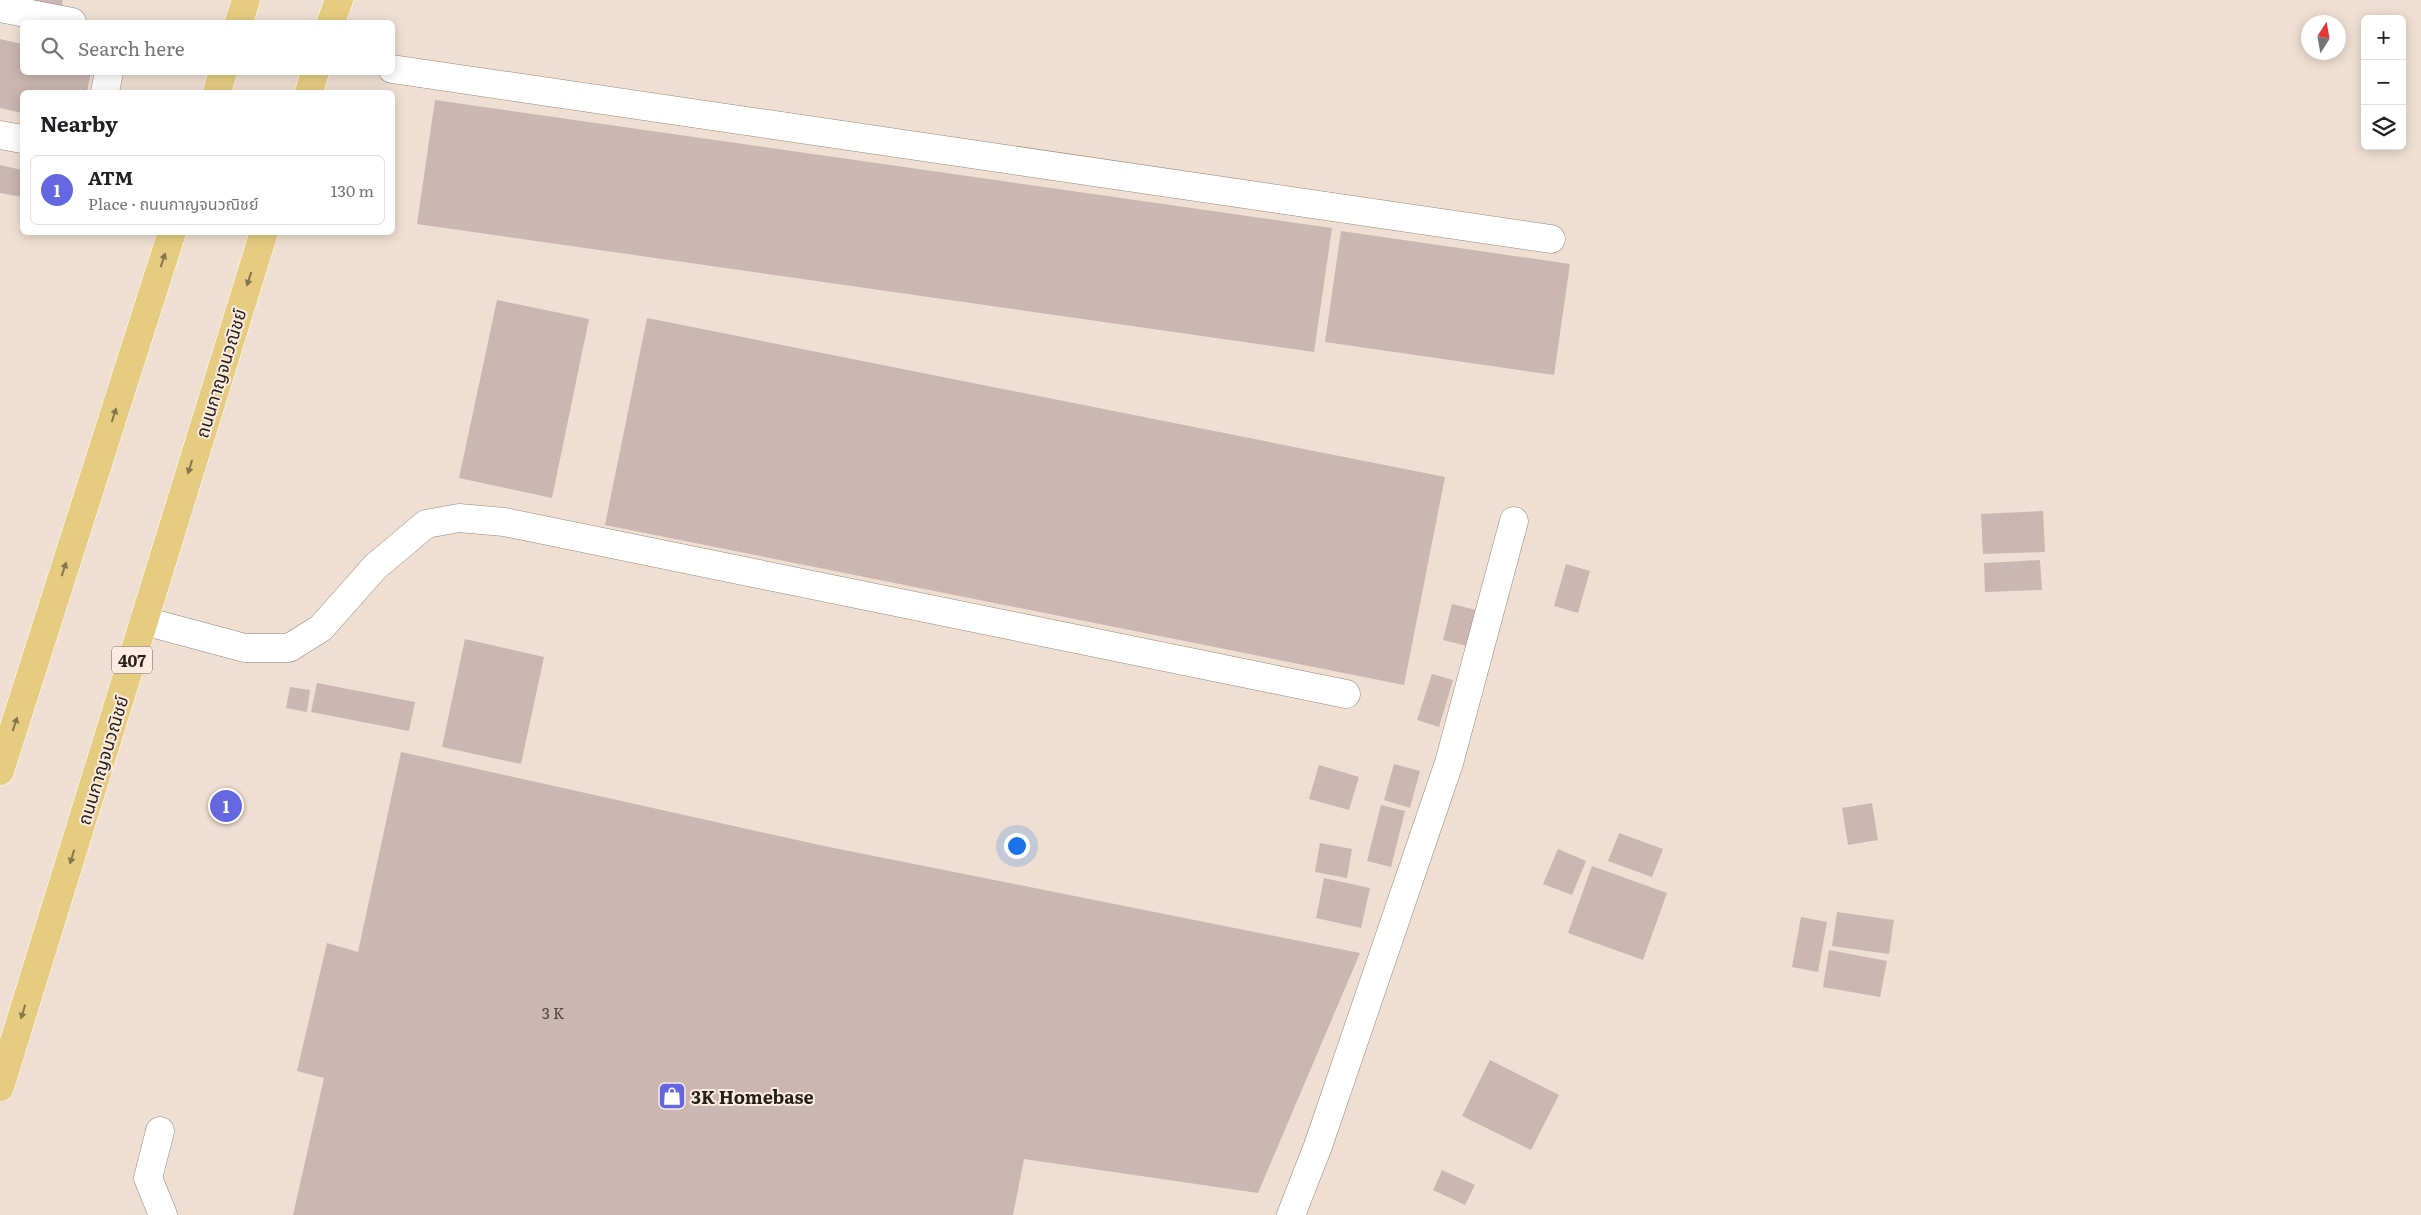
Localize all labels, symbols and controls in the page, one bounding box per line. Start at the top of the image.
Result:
north arrow [2301,15,2346,60]
map controls [2361,15,2406,150]
button: + [2361,15,2406,60]
search box [20,20,395,75]
icon: search [38,34,66,62]
text: Search here [78,34,185,62]
button: − [2361,60,2406,105]
button: layers [2361,105,2406,150]
text: Nearby [40,107,118,138]
text: ATM [88,163,133,191]
text: 1 [54,178,60,202]
text: 130 m [331,178,374,202]
text: Place · ถนนกาญจนวณิชย์ [88,191,258,215]
one-way arrow [159,252,167,267]
one-way arrow [245,272,253,287]
street label: ถนนกาญจนวณิชย์ [188,305,253,441]
one-way arrow [110,407,118,422]
one-way arrow [186,460,194,475]
one-way arrow [61,562,69,577]
road number: 407 [112,646,152,674]
street label: ถนนกาญจนวณิชย์ [70,692,135,828]
one-way arrow [11,717,19,732]
pin: 1 [210,787,242,825]
your location [1004,833,1030,859]
one-way arrow [68,850,75,865]
house number: 3 K [542,1001,565,1024]
one-way arrow [19,1005,27,1020]
shop icon: 3K Homebase [657,1081,687,1111]
place label: 3K Homebase [691,1083,814,1110]

